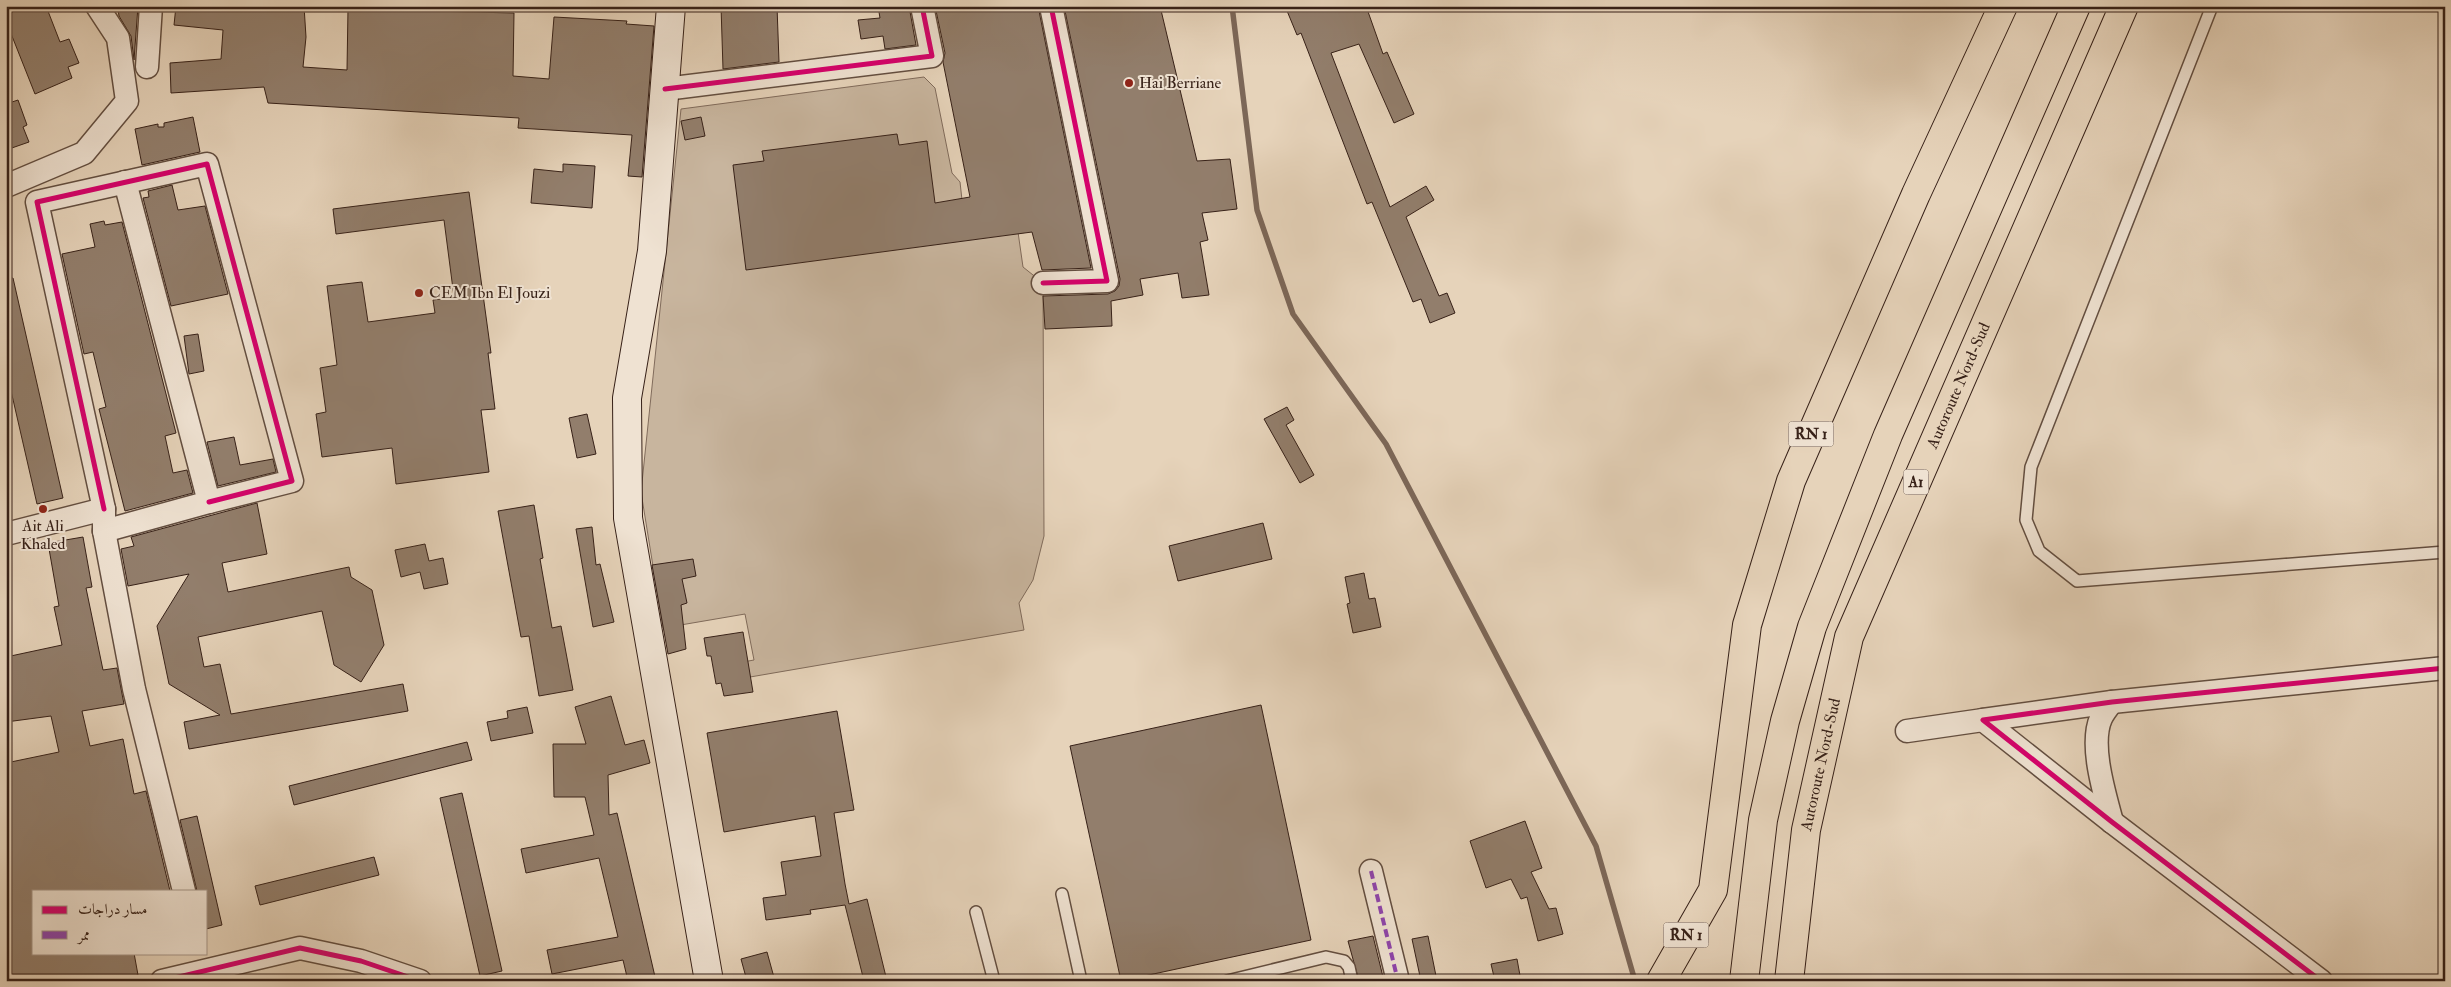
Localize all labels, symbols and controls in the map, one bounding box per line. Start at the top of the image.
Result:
place label: Hai Berriane [1139,73,1221,93]
marker: Hai Berriane [1123,77,1135,89]
place label: CEM Ibn El Jouzi [429,283,550,304]
marker: CEM Ibn El Jouzi [413,287,425,299]
street label: Autoroute Nord-Sud [1922,319,1995,453]
road number: RN 1 [1788,422,1834,446]
road number: A1 [1904,470,1928,494]
marker: Ait Ali Khaled [37,503,49,515]
place label: Ait Ali Khaled [21,516,66,554]
street label: Autoroute Nord-Sud [1796,696,1845,834]
legend [32,890,208,954]
text: مسار دراجات [78,900,147,919]
road number: RN 1 [1664,922,1708,948]
text: ممر [76,926,90,945]

